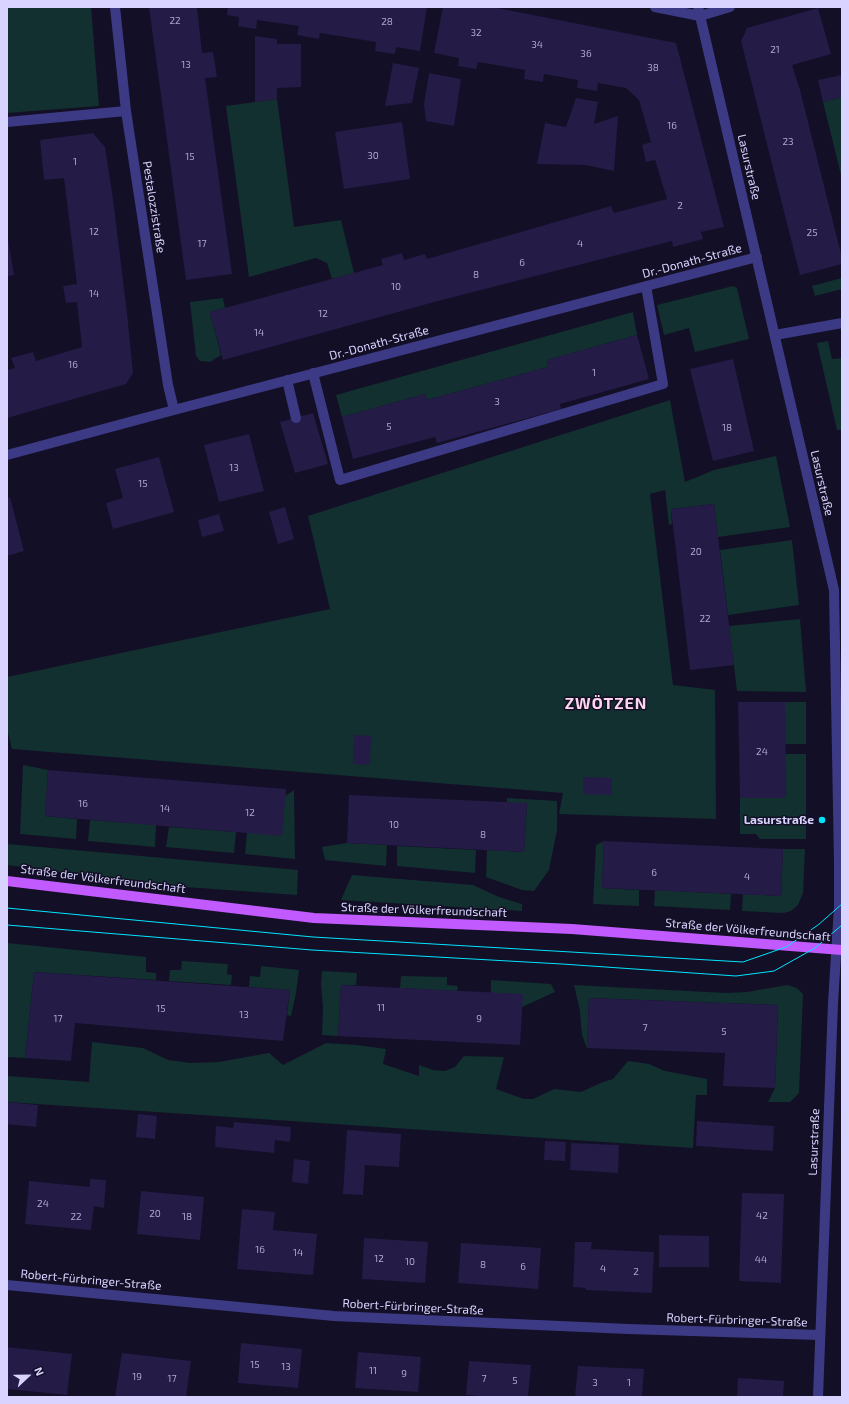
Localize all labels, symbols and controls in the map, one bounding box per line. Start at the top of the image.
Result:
house number: 22 [169,15,181,27]
house number: 28 [381,16,393,28]
house number: 32 [470,27,482,39]
house number: 34 [531,39,543,51]
house number: 21 [770,44,780,56]
house number: 36 [580,48,592,60]
house number: 13 [181,59,191,71]
house number: 38 [647,62,659,74]
house number: 16 [667,120,677,132]
street label: Lasurstraße [734,133,764,201]
house number: 23 [782,136,794,148]
house number: 30 [367,150,379,162]
house number: 15 [185,151,195,163]
house number: 1 [73,156,77,168]
street label: Pestalozzistraße [140,160,168,254]
house number: 2 [677,200,683,212]
house number: 12 [89,226,99,238]
house number: 25 [807,227,817,239]
house number: 17 [197,238,207,250]
house number: 4 [577,238,583,250]
street label: Dr.-Donath-Straße [641,241,743,281]
house number: 6 [519,257,525,269]
house number: 8 [473,269,479,281]
house number: 10 [391,281,401,293]
house number: 14 [89,288,99,300]
house number: 12 [318,308,328,320]
street label: Dr.-Donath-Straße [328,323,430,363]
house number: 14 [254,327,264,339]
house number: 16 [68,359,78,371]
house number: 1 [592,367,596,379]
house number: 3 [494,396,500,408]
house number: 5 [386,421,392,433]
house number: 18 [722,422,732,434]
street label: Lasurstraße [807,449,837,517]
house number: 13 [229,462,239,474]
house number: 15 [138,478,148,490]
house number: 20 [690,546,702,558]
house number: 22 [699,613,711,625]
district label: ZWÖTZEN [565,694,647,714]
house number: 24 [756,746,768,758]
house number: 16 [78,798,88,810]
house number: 14 [160,803,170,815]
house number: 12 [245,807,255,819]
place label: Lasurstraße [744,813,814,827]
marker: Lasurstraße [817,815,827,825]
house number: 10 [389,819,399,831]
house number: 8 [480,829,486,841]
street label: Straße der Völkerfreundschaft [20,862,186,896]
house number: 6 [651,867,657,879]
house number: 4 [744,871,750,883]
street label: Straße der Völkerfreundschaft [341,900,507,920]
street label: Straße der Völkerfreundschaft [665,916,831,944]
house number: 11 [377,1002,385,1014]
house number: 15 [156,1003,166,1015]
house number: 13 [239,1009,249,1021]
house number: 17 [53,1013,63,1025]
house number: 9 [476,1013,482,1025]
house number: 7 [642,1022,648,1034]
house number: 5 [721,1026,727,1038]
street label: Lasurstraße [806,1108,822,1176]
house number: 24 [37,1198,49,1210]
house number: 20 [149,1208,161,1220]
house number: 42 [756,1210,768,1222]
house number: 22 [70,1211,82,1223]
house number: 18 [182,1211,192,1223]
house number: 16 [255,1244,265,1256]
house number: 14 [293,1247,303,1259]
house number: 12 [374,1253,384,1265]
house number: 44 [755,1254,767,1266]
house number: 10 [405,1256,415,1268]
house number: 8 [480,1259,486,1271]
house number: 6 [520,1261,526,1273]
house number: 4 [600,1263,606,1275]
house number: 2 [633,1266,639,1278]
street label: Robert-Fürbringer-Straße [20,1267,162,1293]
street label: Robert-Fürbringer-Straße [342,1296,484,1318]
street label: Robert-Fürbringer-Straße [666,1310,808,1330]
north arrow [8,1356,48,1396]
house number: 15 [250,1359,260,1371]
house number: 13 [281,1361,291,1373]
text: N [32,1365,47,1377]
house number: 11 [369,1365,377,1377]
house number: 9 [401,1368,407,1380]
house number: 19 [132,1371,142,1383]
house number: 17 [167,1373,177,1385]
house number: 7 [481,1373,487,1385]
house number: 5 [512,1375,518,1387]
house number: 3 [592,1377,598,1389]
house number: 1 [627,1377,631,1389]

